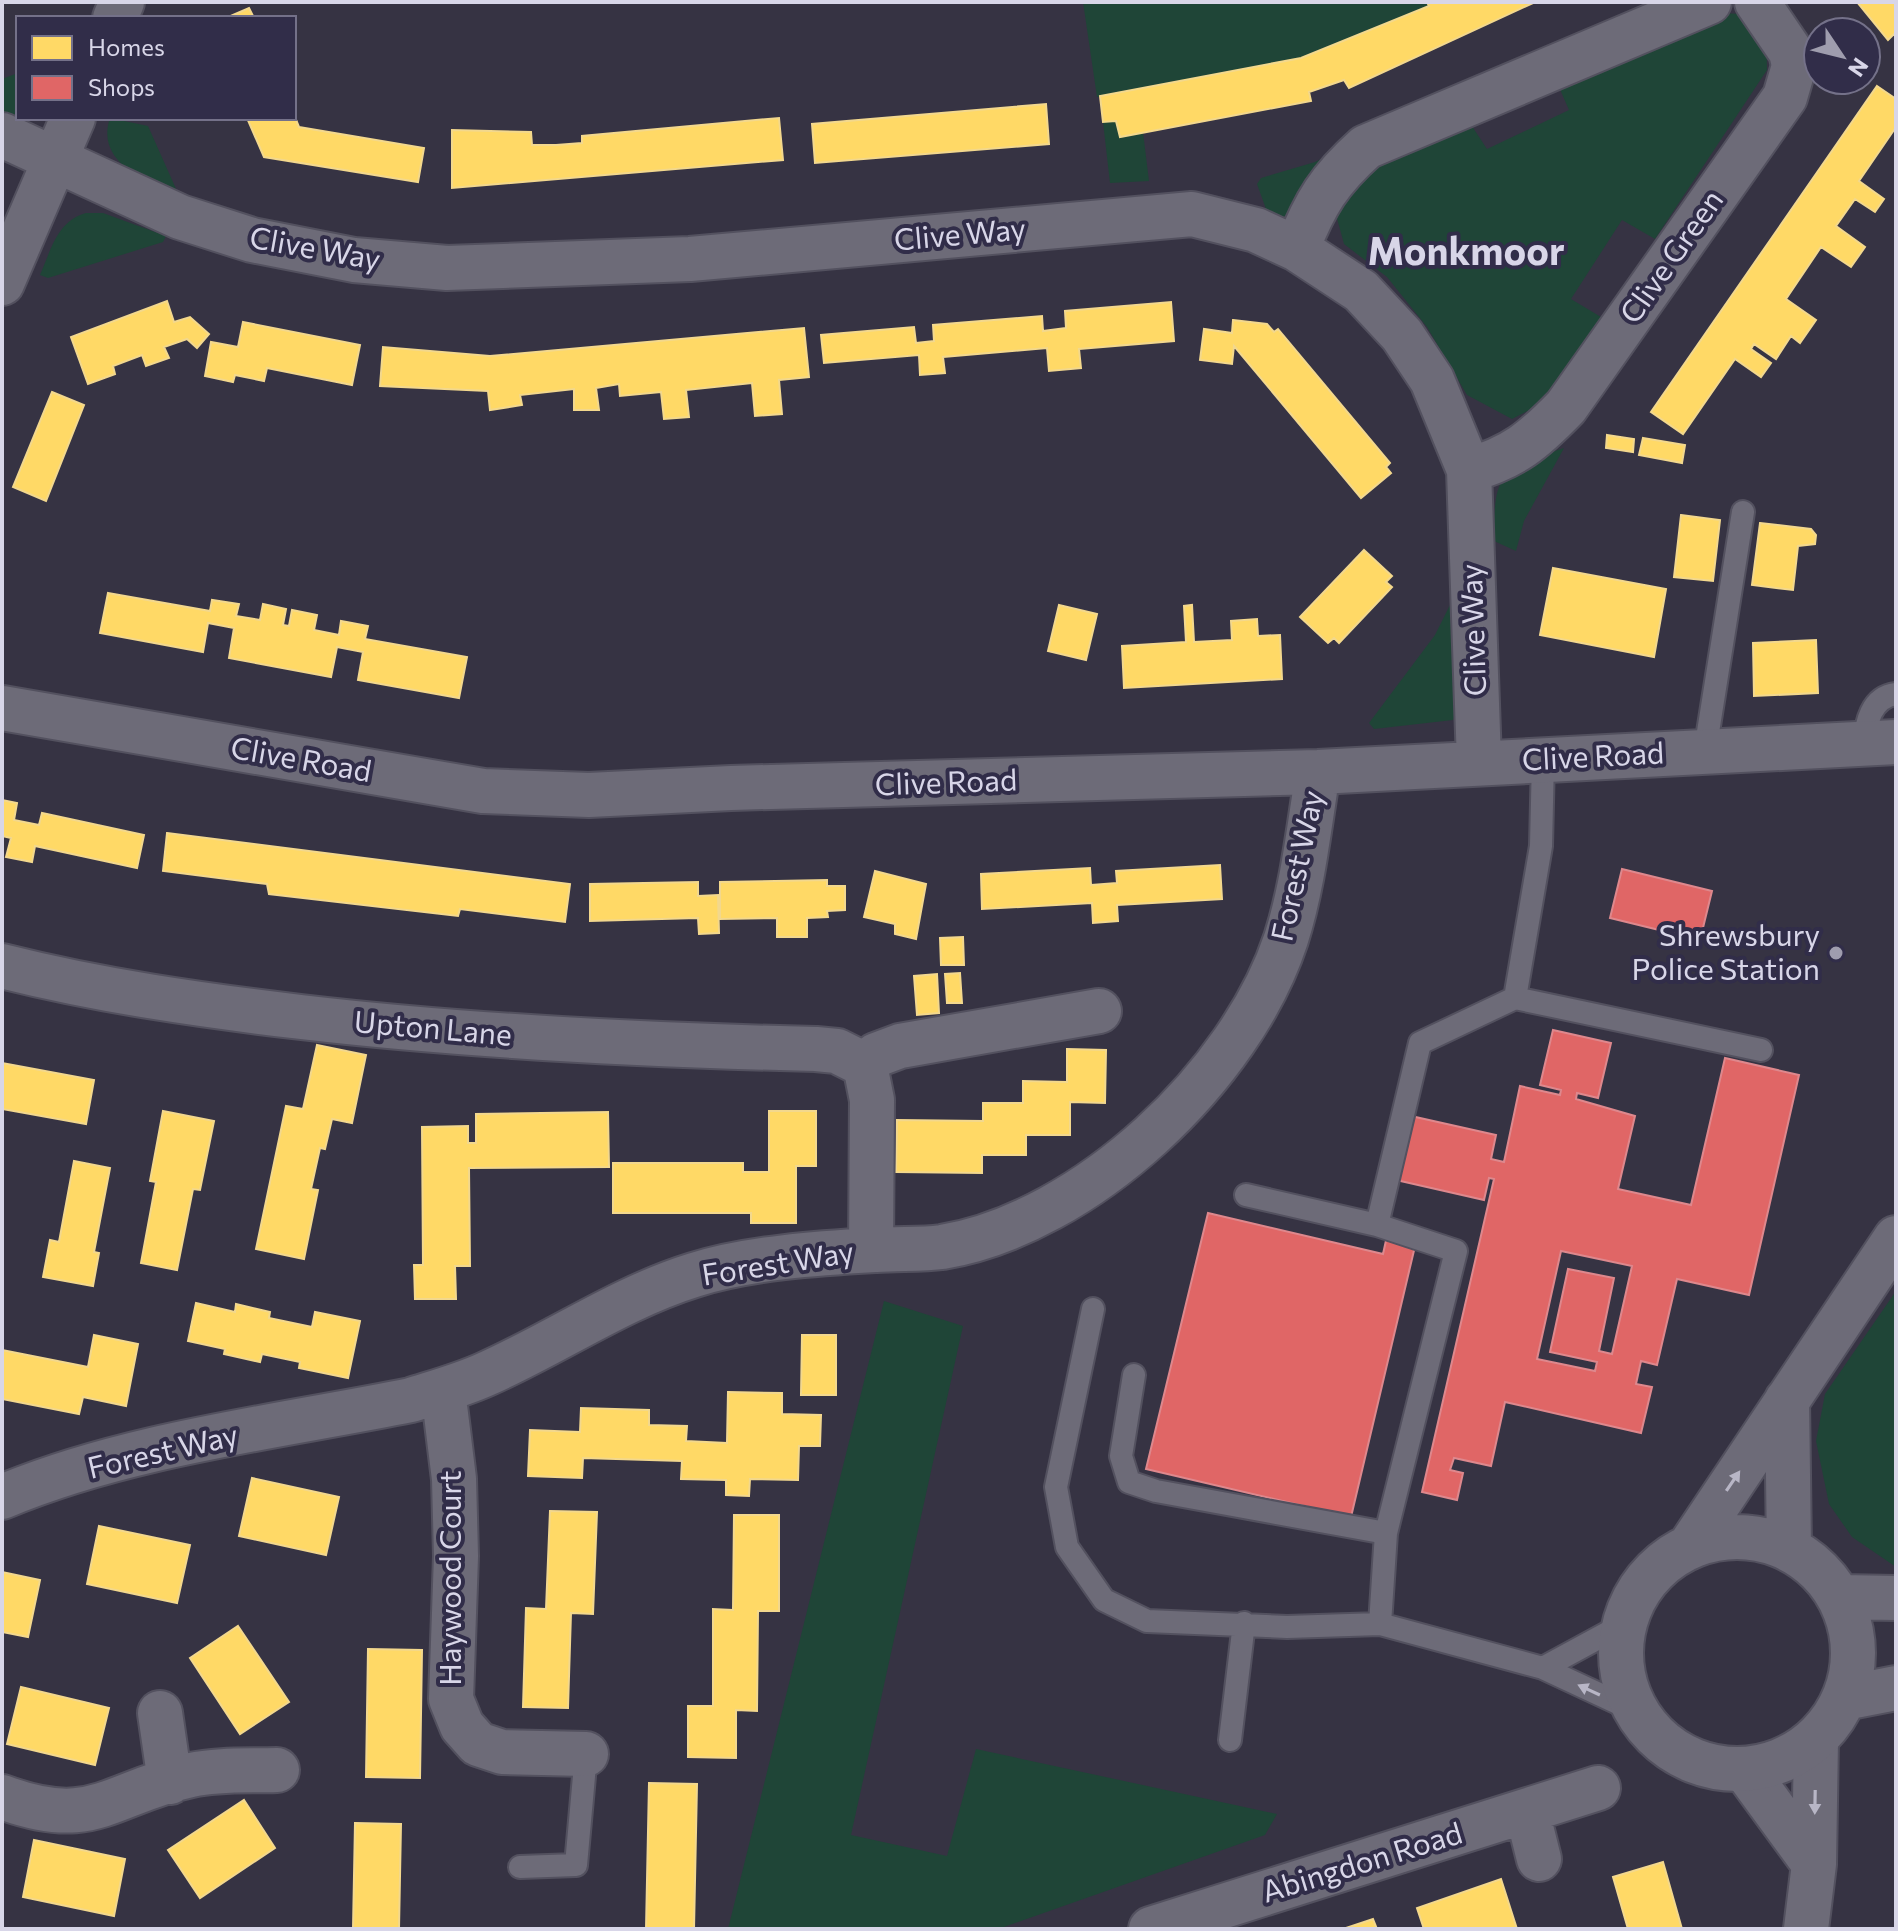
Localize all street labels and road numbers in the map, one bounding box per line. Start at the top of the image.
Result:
street label: Clive Green [1610,182,1729,330]
street label: Clive Way [892,208,1027,257]
street label: Clive Way [247,217,384,276]
street label: Clive Way [1451,563,1492,697]
street label: Clive Road [228,727,375,788]
street label: Clive Road [1521,732,1665,777]
street label: Clive Road [874,760,1018,801]
street label: Forest Way [1262,787,1330,944]
street label: Upton Lane [353,1001,514,1052]
street label: Forest Way [699,1231,856,1292]
street label: Forest Way [84,1414,241,1485]
street label: Haywood Court [430,1470,467,1686]
street label: Abingdon Road [1257,1813,1466,1909]

